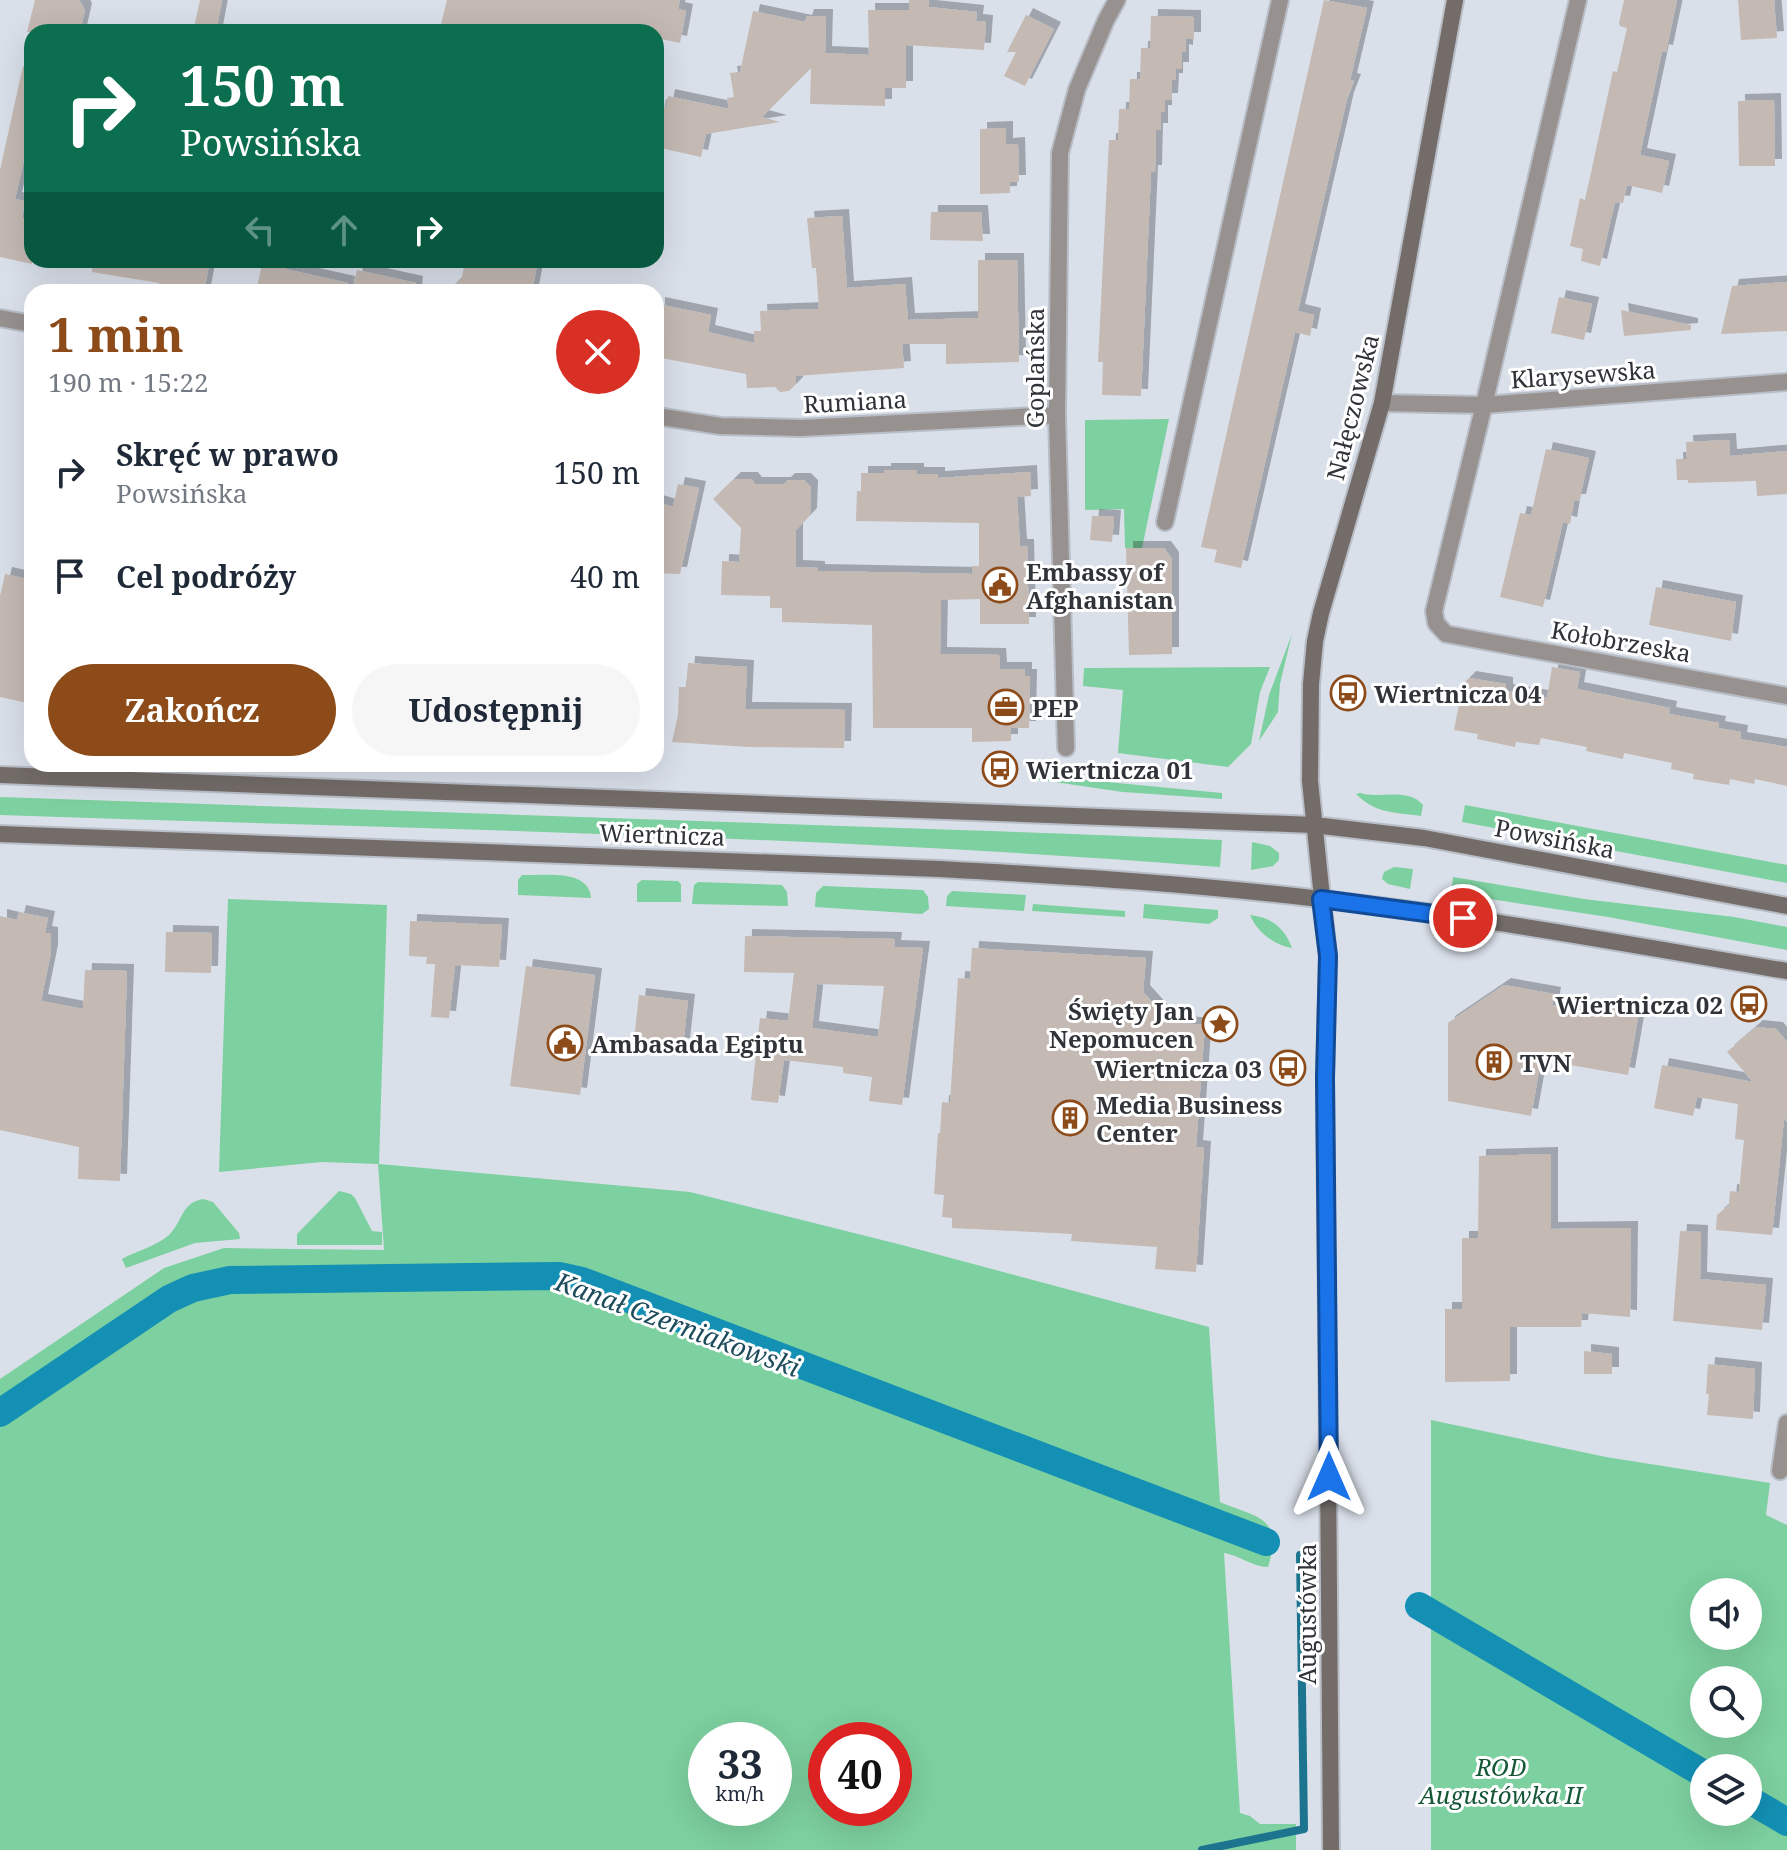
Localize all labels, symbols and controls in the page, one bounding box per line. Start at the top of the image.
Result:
text: 150 m [180,46,345,122]
icon: right [48,56,152,160]
text: Powsińska [180,118,362,167]
icon: left [238,208,282,252]
icon: ahead [322,208,366,252]
icon: right [406,208,450,252]
text: 1 min [48,301,184,366]
street label: Goplańska [1018,308,1051,428]
button: close [556,310,640,394]
street label: Nałęczowska [1318,331,1386,483]
street label: Klarysewska [1509,352,1657,396]
text: 190 m · 15:22 [48,364,209,400]
street label: Rumiana [802,382,908,420]
text: Skręć w prawo [116,434,339,475]
icon: right [48,450,92,494]
text: 150 m [554,452,640,493]
text: Powsińska [116,475,248,511]
icon: arrive [48,554,92,598]
place label: Embassy of Afghanistan [1026,555,1174,616]
text: Cel podróży [116,556,296,597]
text: 40 m [570,556,640,597]
public building icon: Embassy of Afghanistan [981,566,1019,604]
street label: Kołobrzeska [1549,612,1693,670]
button: Zakończ [48,664,336,756]
button: Udostępnij [352,664,640,756]
bus stop icon: Wiertnicza 04 [1329,674,1367,712]
place label: Wiertnicza 04 [1374,677,1542,710]
office icon: PEP [987,688,1025,726]
place label: PEP [1032,691,1078,724]
bus stop icon: Wiertnicza 01 [981,750,1019,788]
place label: Wiertnicza 01 [1026,753,1194,786]
street label: Powsińska [1492,810,1618,866]
street label: Wiertnicza [598,815,726,853]
pin [1429,884,1497,952]
icon: arrive [1441,896,1485,940]
bus stop icon: Wiertnicza 02 [1730,985,1768,1023]
place label: Wiertnicza 02 [1555,988,1723,1021]
place label: Święty Jan Nepomucen [1049,994,1194,1055]
place icon: Święty Jan Nepomucen [1201,1005,1239,1043]
public building icon: Ambasada Egiptu [546,1024,584,1062]
place label: Ambasada Egiptu [591,1027,804,1060]
building icon: TVN [1475,1043,1513,1081]
place label: TVN [1520,1046,1571,1079]
bus stop icon: Wiertnicza 03 [1269,1049,1307,1087]
place label: Wiertnicza 03 [1094,1052,1262,1085]
place label: Media Business Center [1096,1088,1282,1149]
building icon: Media Business Center [1051,1099,1089,1137]
water label: Kanał Czerniakowski [550,1263,805,1385]
position arrow [1287,1435,1371,1519]
street label: Augustówka [1290,1543,1323,1685]
map controls [1690,1578,1762,1826]
button: sound [1690,1578,1762,1650]
button: search [1690,1666,1762,1738]
speed limit sign: 40 [808,1722,912,1826]
text: 33 [717,1736,763,1791]
park label: ROD Augustówka II [1417,1750,1585,1811]
button: layers [1690,1754,1762,1826]
text: km/h [715,1780,765,1807]

